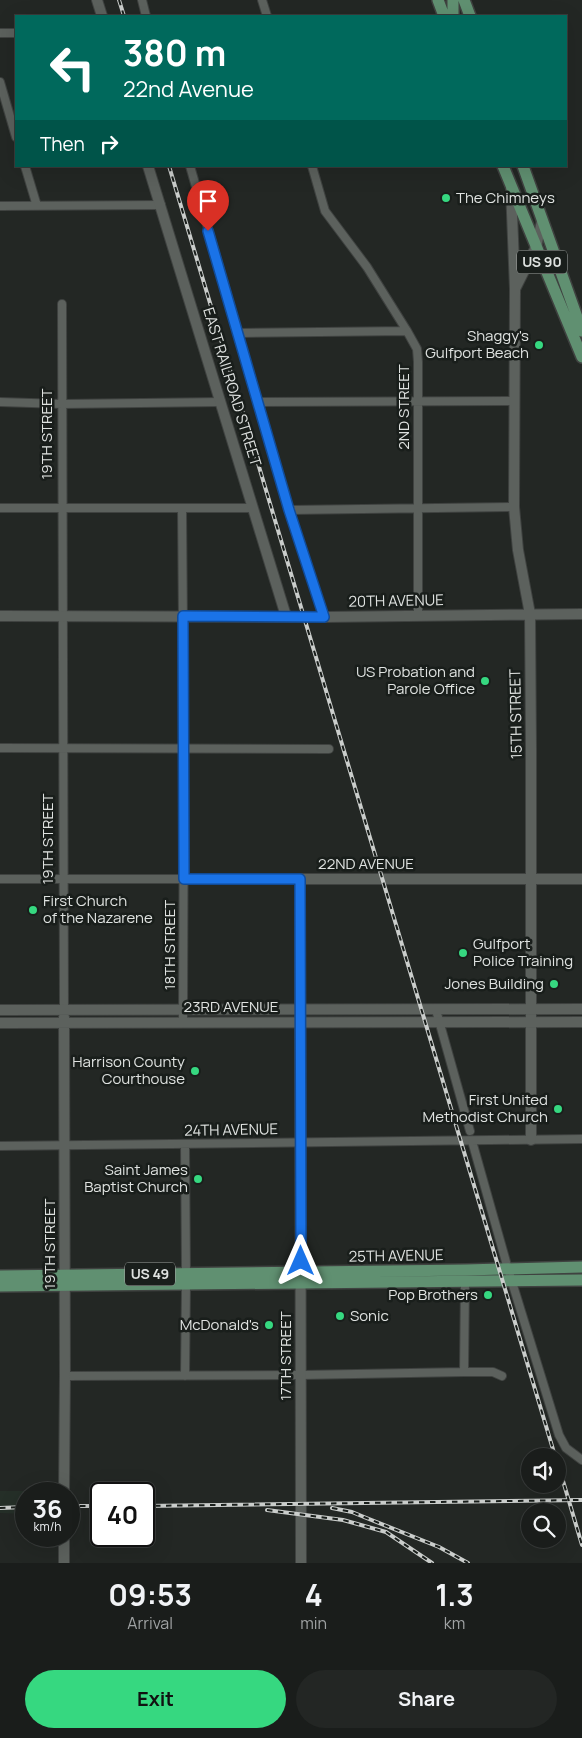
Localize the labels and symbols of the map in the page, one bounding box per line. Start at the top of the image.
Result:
pin [187,180,229,231]
place label: The Chimneys [456,187,555,208]
marker: The Chimneys [440,192,452,204]
road number: US 90 [517,250,567,274]
street label: EAST RAILROAD STREET [198,305,267,469]
place label: Shaggy's Gulfport Beach [425,325,529,363]
marker: Shaggy's Gulfport Beach [533,339,545,351]
street label: 2ND STREET [393,364,414,450]
street label: 19TH STREET [36,388,57,480]
street label: 20TH AVENUE [348,589,444,612]
place label: US Probation and Parole Office [356,661,475,699]
street label: 15TH STREET [504,669,527,759]
marker: US Probation and Parole Office [479,675,491,687]
street label: 19TH STREET [37,793,58,885]
street label: 22ND AVENUE [318,853,414,874]
place label: First Church of the Nazarene [43,890,153,928]
street label: 18TH STREET [159,900,180,990]
marker: First Church of the Nazarene [27,904,39,916]
place label: Gulfport Police Training [473,933,573,971]
marker: Gulfport Police Training [457,947,469,959]
place label: Jones Building [444,973,544,994]
marker: Jones Building [548,978,560,990]
street label: 23RD AVENUE [184,996,278,1017]
place label: Harrison County Courthouse [72,1051,185,1089]
marker: Harrison County Courthouse [189,1065,201,1077]
place label: First United Methodist Church [423,1089,548,1127]
marker: First United Methodist Church [552,1103,564,1115]
street label: 24TH AVENUE [184,1118,278,1141]
place label: Saint James Baptist Church [84,1159,188,1197]
marker: Saint James Baptist Church [192,1173,204,1185]
street label: 19TH STREET [39,1198,60,1290]
position arrow [274,1234,326,1286]
street label: 25TH AVENUE [348,1244,444,1267]
road number: US 49 [125,1262,175,1286]
place label: Pop Brothers [388,1284,478,1305]
marker: Pop Brothers [482,1289,494,1301]
place label: Sonic [350,1305,389,1326]
marker: Sonic [334,1310,346,1322]
street label: 17TH STREET [275,1311,296,1401]
place label: McDonald's [180,1314,259,1335]
marker: McDonald's [263,1319,275,1331]
speed limit sign: 40 [90,1482,155,1547]

